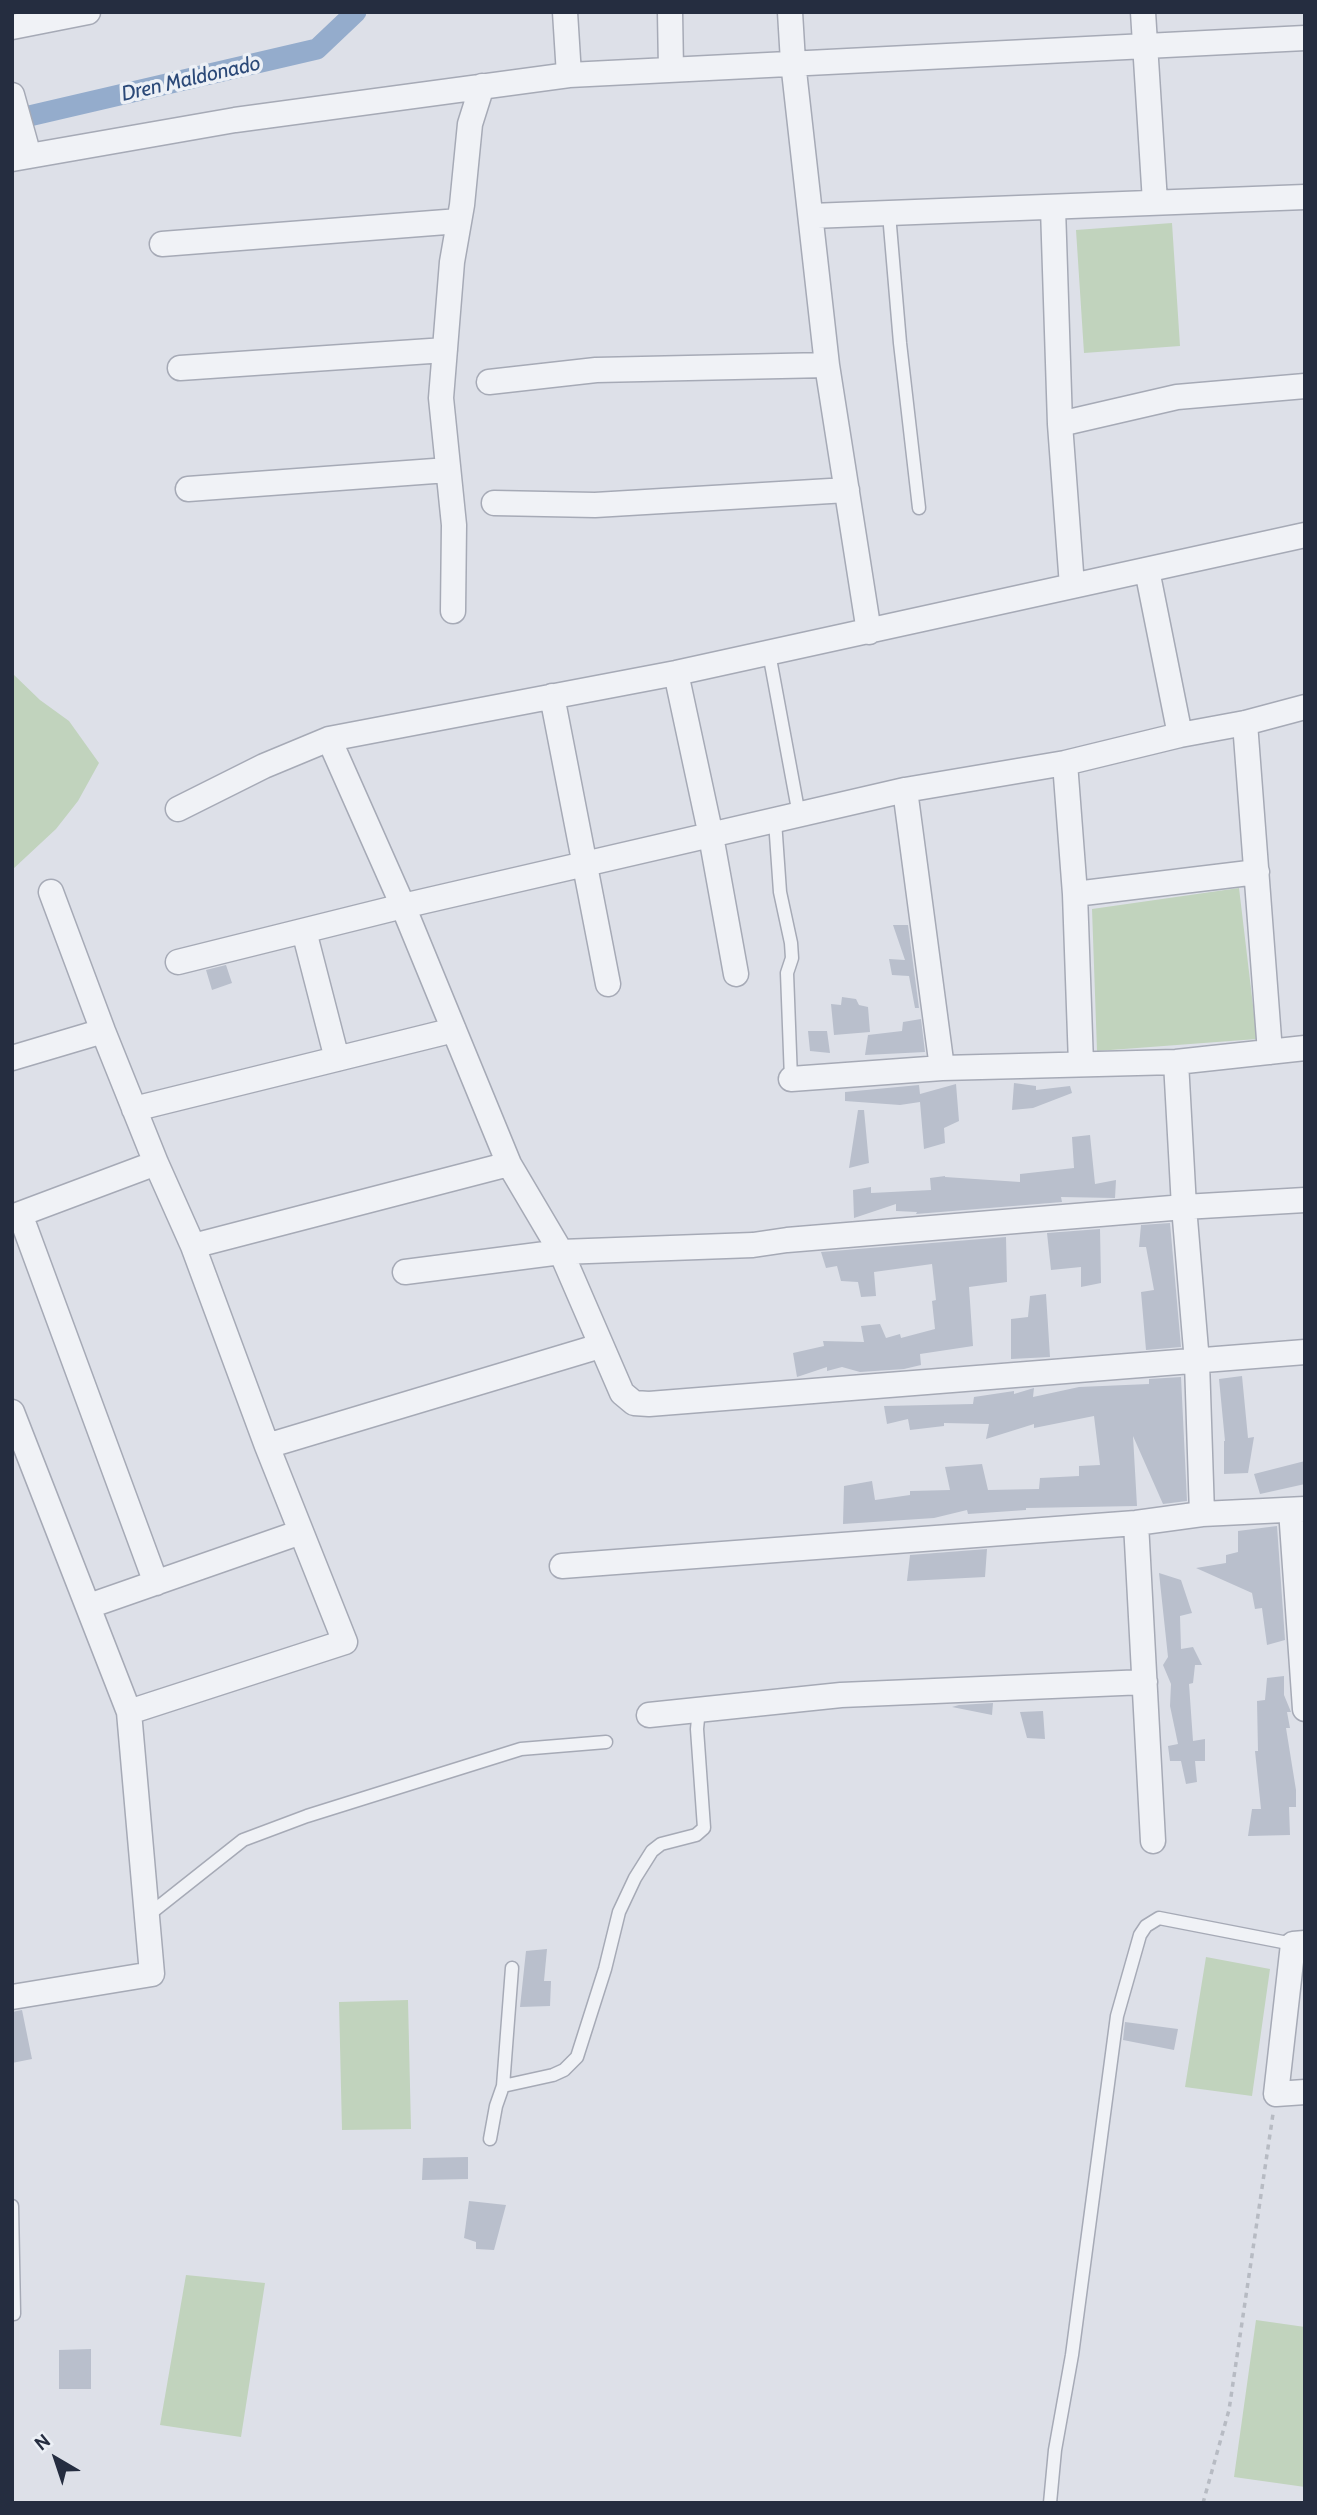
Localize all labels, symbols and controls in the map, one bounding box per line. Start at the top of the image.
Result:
water label: Dren Maldonado [119,51,263,107]
north arrow [21,2424,91,2494]
text: N [30,2429,55,2455]

